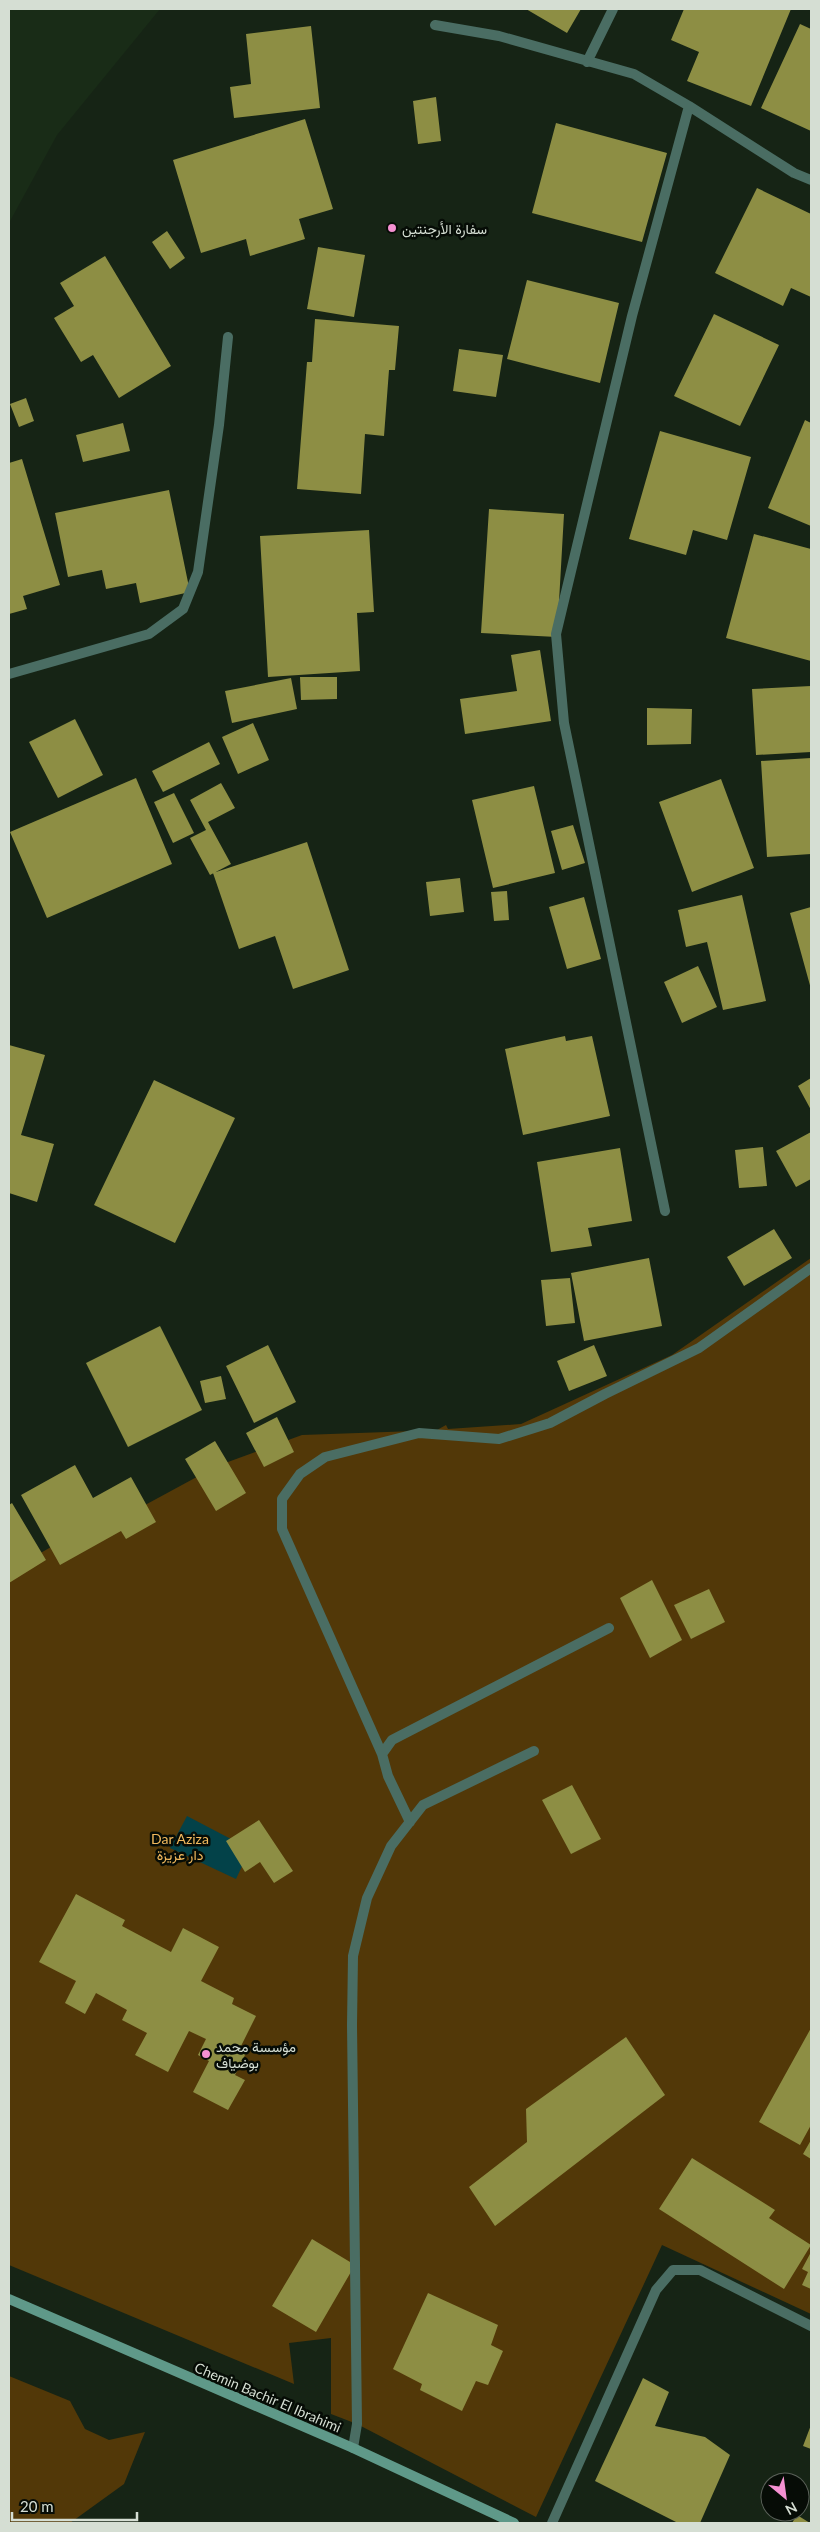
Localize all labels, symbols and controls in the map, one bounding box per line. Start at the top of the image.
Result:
place label: سفارة الأرجنتين [402,220,487,238]
marker: سفارة الأرجنتين [386,222,398,234]
park label: Dar Aziza دار عزيزة [151,1830,209,1864]
place label: مؤسسة محمد بوضياف [216,2038,296,2072]
marker: مؤسسة محمد بوضياف [200,2048,212,2060]
street label: Chemin Bachir El Ibrahimi [192,2358,344,2436]
north arrow [760,2472,810,2522]
scale bar [12,2490,138,2522]
text: 20 m [20,2497,54,2515]
text: N [783,2499,800,2519]

